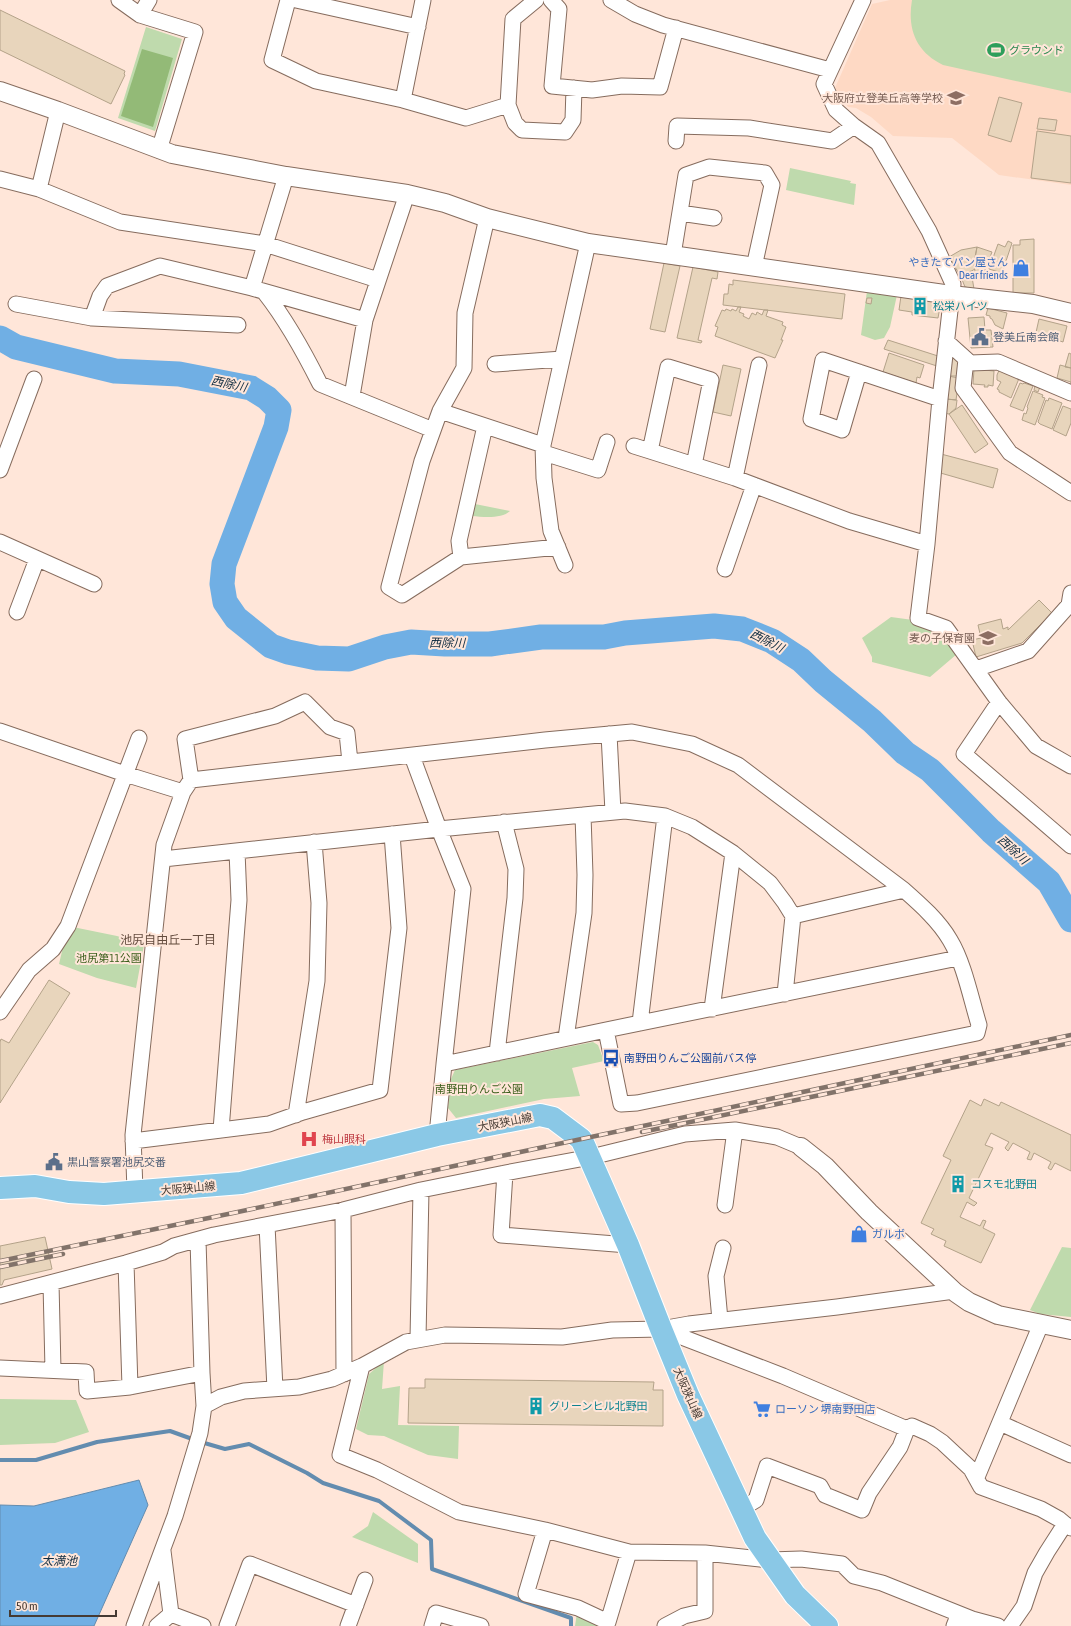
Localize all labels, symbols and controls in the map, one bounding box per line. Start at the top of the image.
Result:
sports icon: グラウンド [986,40,1006,60]
place label: グラウンド [1009,44,1064,56]
school or university icon: 大阪府立登美丘高等学校 [946,88,966,108]
place label: 大阪府立登美丘高等学校 [822,92,943,104]
place label: やきたてパン屋さん Dear friends [908,256,1008,281]
shop icon: やきたてパン屋さん Dear friends [1011,258,1031,278]
building icon: 松栄ハイツ [910,296,930,316]
place label: 松栄ハイツ [933,300,988,312]
public building icon: 登美丘南会館 [970,327,990,347]
place label: 登美丘南会館 [993,331,1059,343]
water label: 西除川 [210,373,250,395]
water label: 西除川 [748,627,788,656]
school or university icon: 麦の子保育園 [978,628,998,648]
place label: 麦の子保育園 [909,632,975,644]
water label: 西除川 [429,636,467,650]
water label: 西除川 [995,833,1033,869]
district label: 池尻自由丘一丁目 [120,933,216,947]
park label: 池尻第11公園 [76,952,142,964]
bus stop icon: 南野田りんご公園前バス停 [601,1048,621,1068]
place label: 南野田りんご公園前バス停 [624,1052,757,1064]
park label: 南野田りんご公園 [435,1083,523,1095]
street label: 大阪狭山線 [477,1111,533,1133]
hospital icon: 梅山眼科 [299,1129,319,1149]
place label: 梅山眼科 [322,1133,366,1145]
public building icon: 黒山警察署池尻交番 [44,1152,64,1172]
place label: 黒山警察署池尻交番 [67,1156,166,1168]
building icon: コスモ北野田 [948,1174,968,1194]
place label: コスモ北野田 [971,1178,1037,1190]
street label: 大阪狭山線 [160,1180,216,1196]
shop icon: ガルボ [849,1224,869,1244]
place label: ガルボ [872,1228,905,1240]
street label: 大阪狭山線 [671,1365,705,1421]
building icon: グリーンヒル北野田 [526,1396,546,1416]
supermarket icon: ローソン 堺南野田店 [752,1399,772,1419]
place label: グリーンヒル北野田 [549,1400,647,1412]
place label: ローソン 堺南野田店 [775,1403,876,1415]
water label: 太満池 [41,1554,78,1568]
scale bar [10,1592,116,1618]
text: 50 m [16,1599,38,1613]

